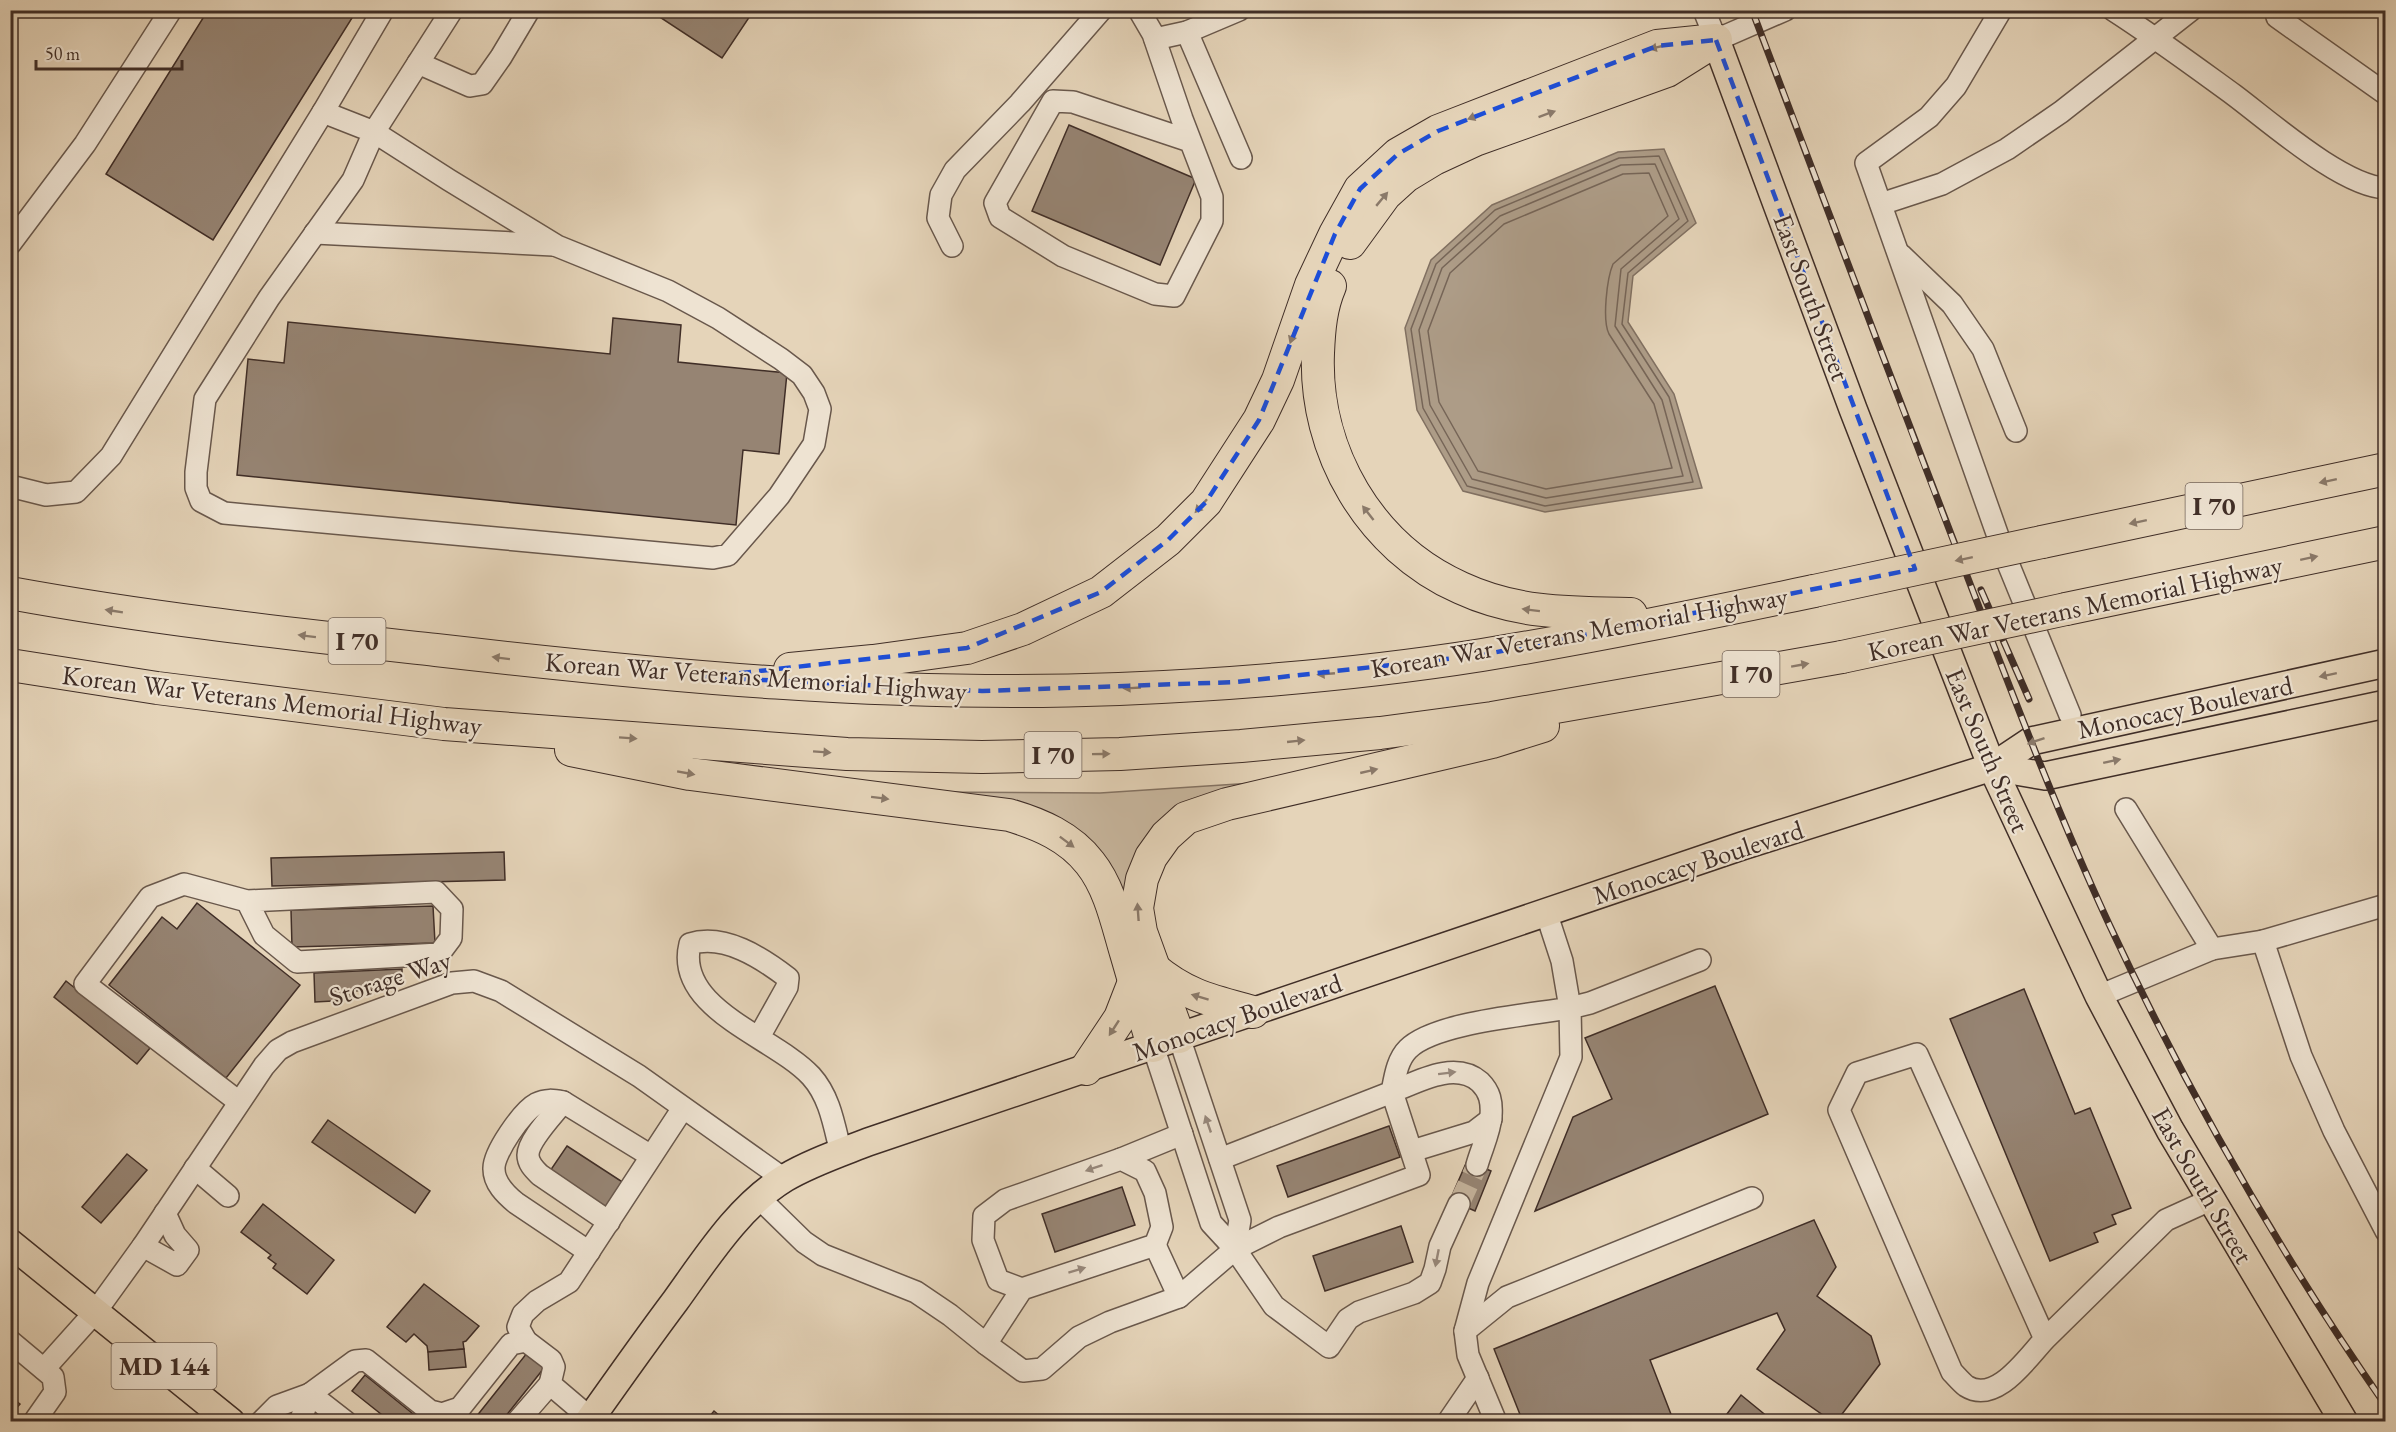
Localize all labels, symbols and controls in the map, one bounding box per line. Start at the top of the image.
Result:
scale bar [36,33,182,71]
text: 50 m [45,42,80,65]
one-way arrow [1649,43,1668,52]
one-way arrow [1538,109,1556,119]
one-way arrow [1467,112,1485,122]
one-way arrow [1375,192,1388,207]
street label: East South Street [1766,209,1859,386]
one-way arrow [1287,326,1297,344]
one-way arrow [2319,477,2338,487]
road number: I 70 [2186,483,2242,529]
one-way arrow [1195,498,1208,513]
one-way arrow [1361,505,1374,521]
one-way arrow [2128,518,2147,527]
street label: Korean War Veterans Memorial Highway [1864,547,2286,669]
one-way arrow [2299,553,2318,563]
one-way arrow [1954,555,1973,564]
street label: Korean War Veterans Memorial Highway [1368,578,1790,686]
one-way arrow [1522,605,1541,614]
one-way arrow [104,606,123,615]
road number: I 70 [328,618,386,664]
one-way arrow [298,631,317,640]
street label: Korean War Veterans Memorial Highway [544,644,968,708]
road number: I 70 [1722,651,1780,697]
one-way arrow [491,653,510,663]
street label: Korean War Veterans Memorial Highway [60,657,484,743]
one-way arrow [1791,660,1810,669]
street label: East South Street [1938,663,2039,838]
street label: Monocacy Boulevard [2074,667,2296,747]
one-way arrow [1316,669,1335,679]
one-way arrow [2319,671,2338,680]
one-way arrow [1122,684,1141,693]
road number: I 70 [1024,732,1082,778]
one-way arrow [618,733,637,742]
one-way arrow [1286,736,1305,746]
one-way arrow [2027,736,2045,746]
one-way arrow [813,747,832,757]
one-way arrow [1092,749,1111,759]
one-way arrow [2102,756,2121,766]
one-way arrow [1360,765,1379,775]
one-way arrow [677,769,696,778]
one-way arrow [870,793,889,803]
street label: Monocacy Boulevard [1588,811,1808,913]
one-way arrow [1059,836,1075,848]
one-way arrow [1134,903,1143,922]
street label: Storage Way [325,942,456,1014]
street label: Monocacy Boulevard [1128,965,1347,1069]
one-way arrow [1191,992,1209,1001]
one-way arrow [1109,1020,1120,1036]
one-way arrow [1438,1069,1457,1078]
street label: East South Street [2144,1100,2262,1270]
one-way arrow [1202,1115,1212,1133]
one-way arrow [1085,1164,1103,1174]
one-way arrow [1432,1249,1441,1268]
one-way arrow [1068,1264,1086,1274]
road number: MD 144 [112,1343,216,1389]

